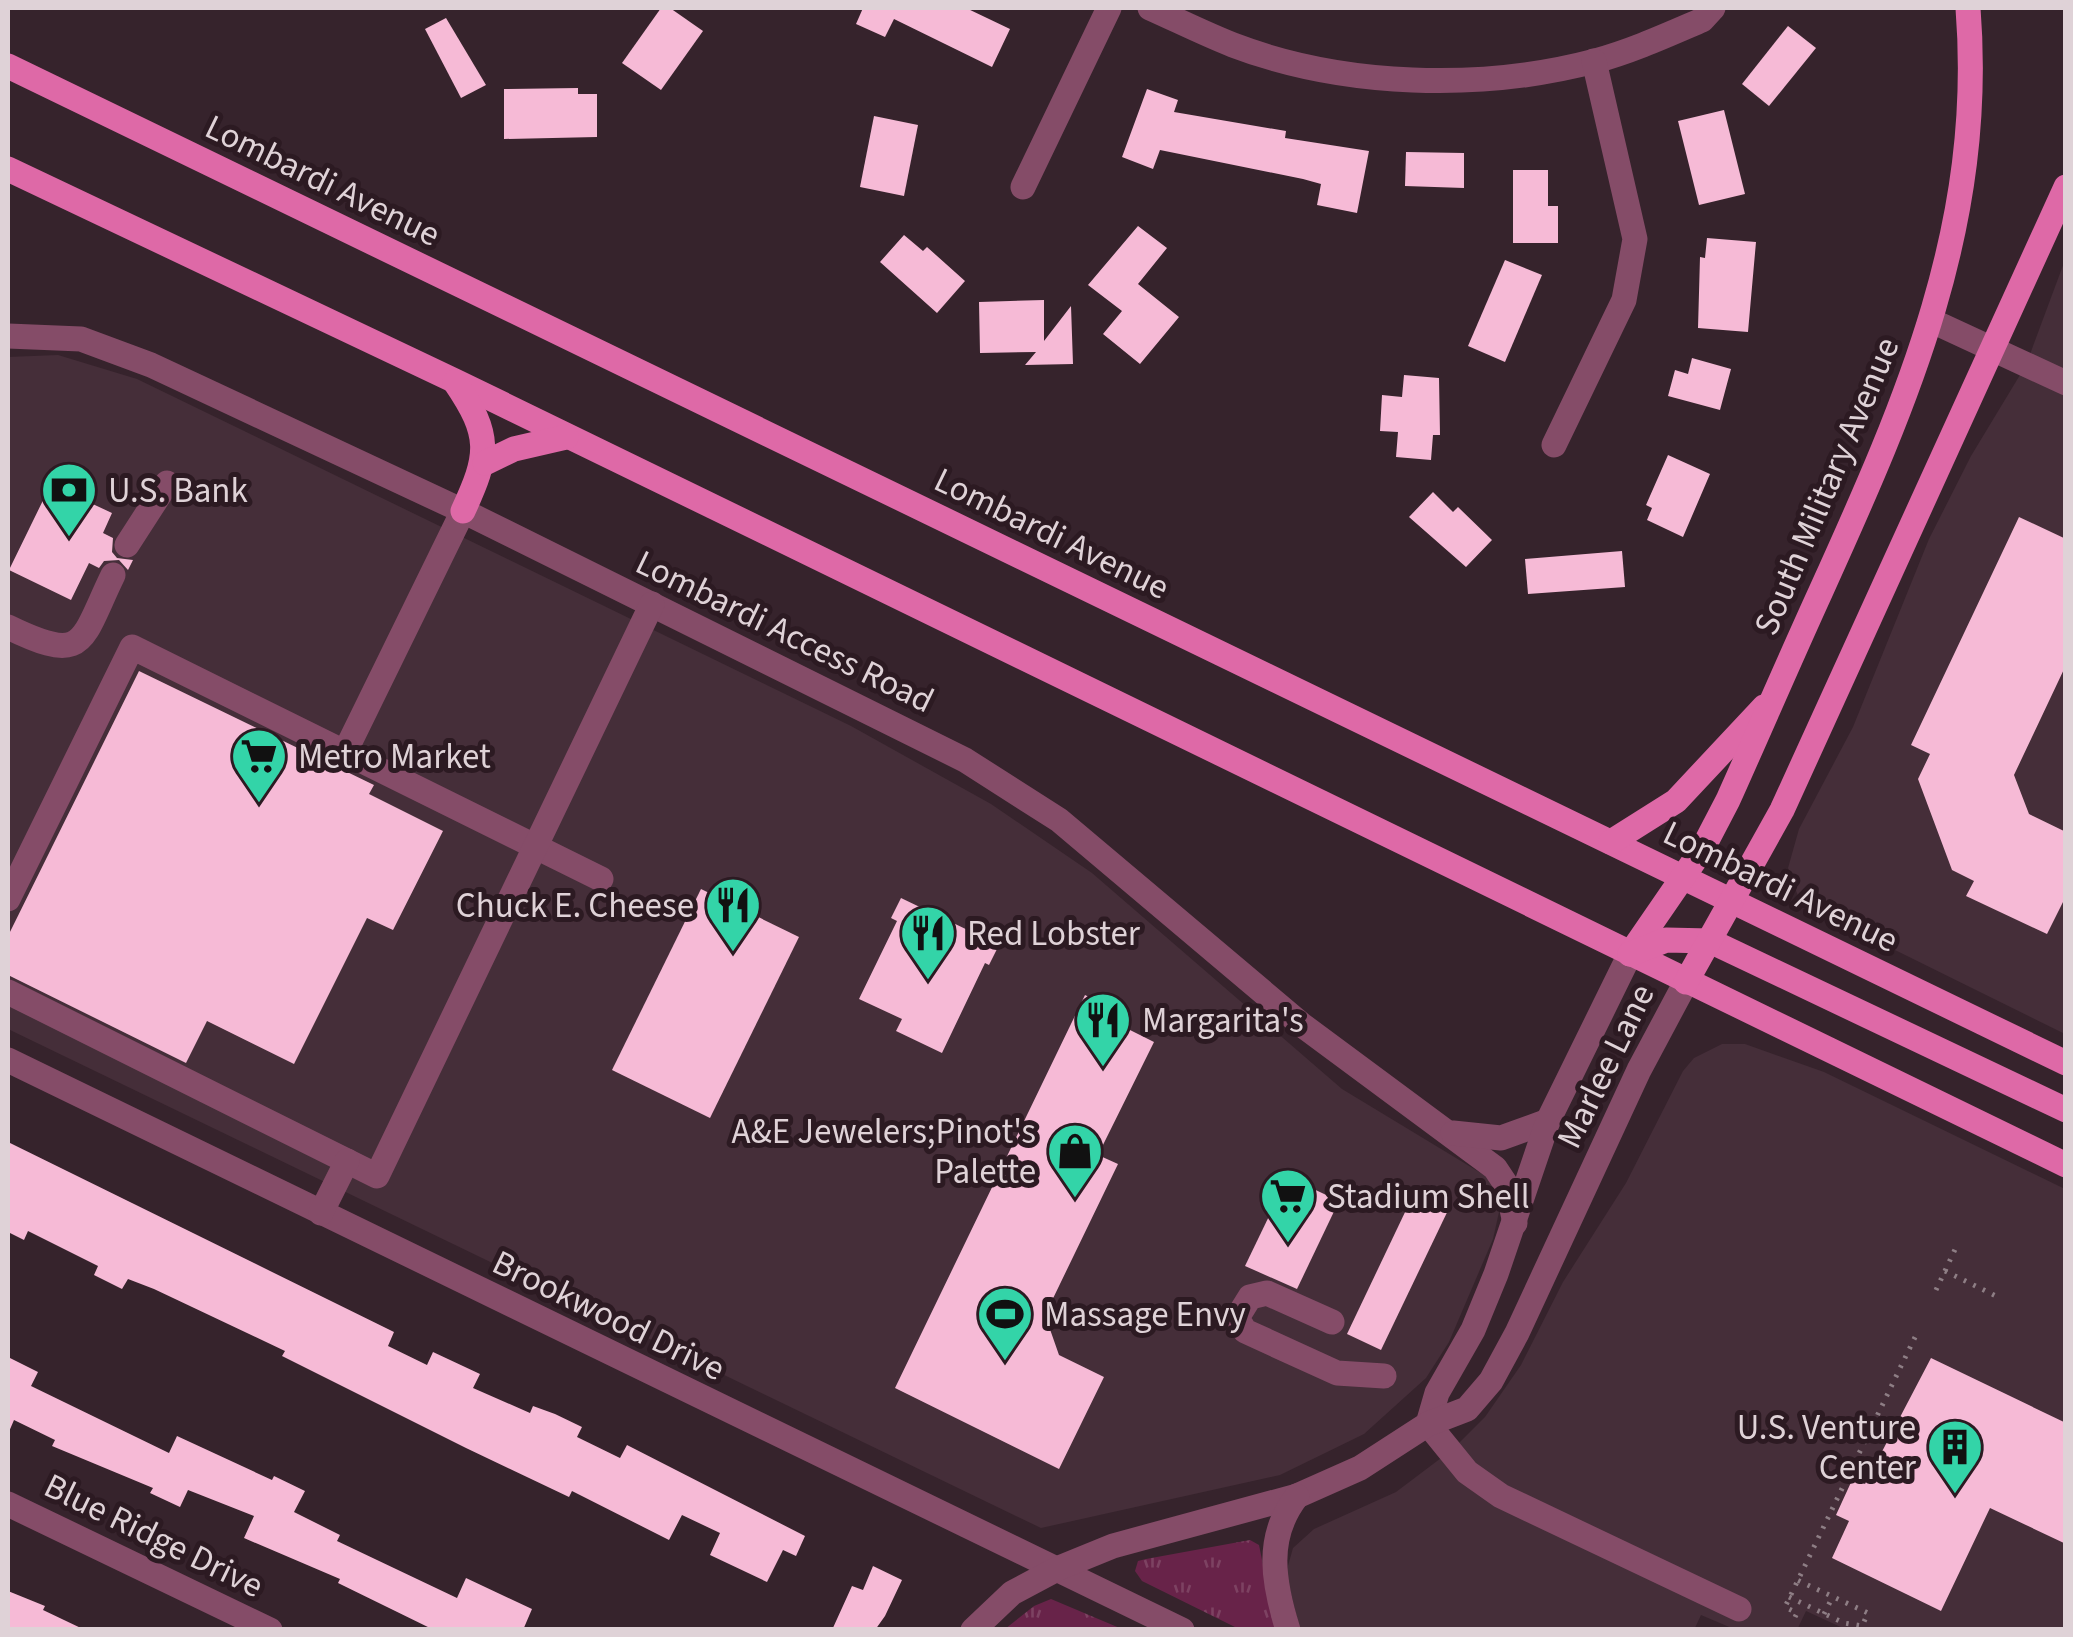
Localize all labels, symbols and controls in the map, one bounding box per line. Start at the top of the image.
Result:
street label: Lombardi Avenue [197,102,448,259]
street label: South Military Avenue [1742,330,1912,643]
street label: Lombardi Avenue [926,455,1177,612]
bank icon: U.S. Bank [39,460,99,539]
place label: U.S. Bank [108,466,248,516]
street label: Lombardi Access Road [627,538,942,726]
supermarket icon: Metro Market [229,726,289,805]
place label: Metro Market [298,732,491,782]
street label: Lombardi Avenue [1655,808,1906,965]
restaurant icon: Chuck E. Cheese [703,875,763,954]
place label: Chuck E. Cheese [456,881,694,931]
restaurant icon: Red Lobster [898,903,958,982]
place label: Red Lobster [967,909,1141,959]
street label: Marlee Lane [1545,976,1667,1157]
restaurant icon: Margarita's [1073,990,1133,1069]
place label: Margarita's [1142,996,1304,1046]
place label: A&E Jewelers;Pinot's Palette [731,1107,1036,1197]
shop icon: A&E Jewelers;Pinot's Palette [1045,1121,1105,1200]
supermarket icon: Stadium Shell [1258,1166,1318,1245]
place label: Stadium Shell [1327,1172,1530,1222]
street label: Brookwood Drive [484,1238,733,1394]
sports icon: Massage Envy [975,1284,1035,1363]
place label: Massage Envy [1044,1290,1246,1340]
place label: U.S. Venture Center [1737,1403,1917,1493]
building icon: U.S. Venture Center [1925,1417,1985,1496]
street label: Blue Ridge Drive [36,1461,272,1611]

